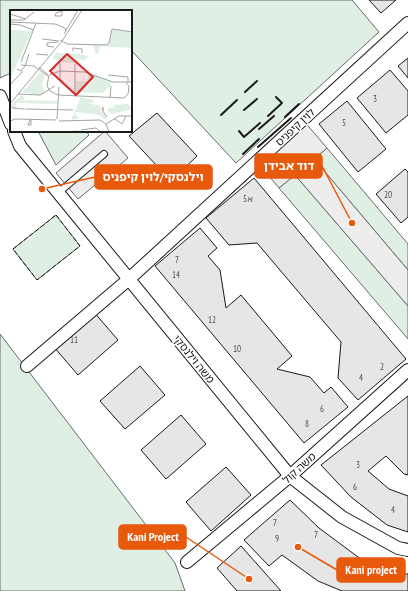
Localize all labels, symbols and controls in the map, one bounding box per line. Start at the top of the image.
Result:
inset map [10,10,132,132]
house number: 3 [373,93,377,104]
street label: לוין קיפניס [272,105,318,149]
house number: 5 [342,117,346,128]
callout: דוד אבידן [255,154,322,178]
text: דוד אבידן [264,158,314,173]
callout: וילנסקי/לוין קיפניס [95,165,212,189]
text: וילנסקי/לוין קיפניס [103,169,203,184]
house number: 20 [384,189,392,200]
house number: 5א [243,193,253,204]
house number: 7 [175,254,179,265]
house number: 14 [172,269,180,280]
house number: 12 [208,314,216,325]
street label: משה וילנסקי [170,332,218,386]
house number: 11 [70,334,78,345]
house number: 10 [233,343,241,354]
house number: 2 [380,361,384,372]
house number: 4 [359,372,363,383]
house number: 6 [320,403,324,414]
house number: 8 [305,418,309,429]
street label: משה קול [279,449,319,487]
house number: 3 [356,459,360,470]
house number: 6 [353,481,357,492]
house number: 4 [391,504,395,515]
house number: 7 [273,517,277,528]
callout: Kani Project [119,525,186,549]
text: Kani Project [127,529,179,544]
house number: 7 [314,529,318,540]
house number: 9 [275,533,279,544]
callout: Kani project [337,558,405,582]
text: Kani project [345,562,397,577]

